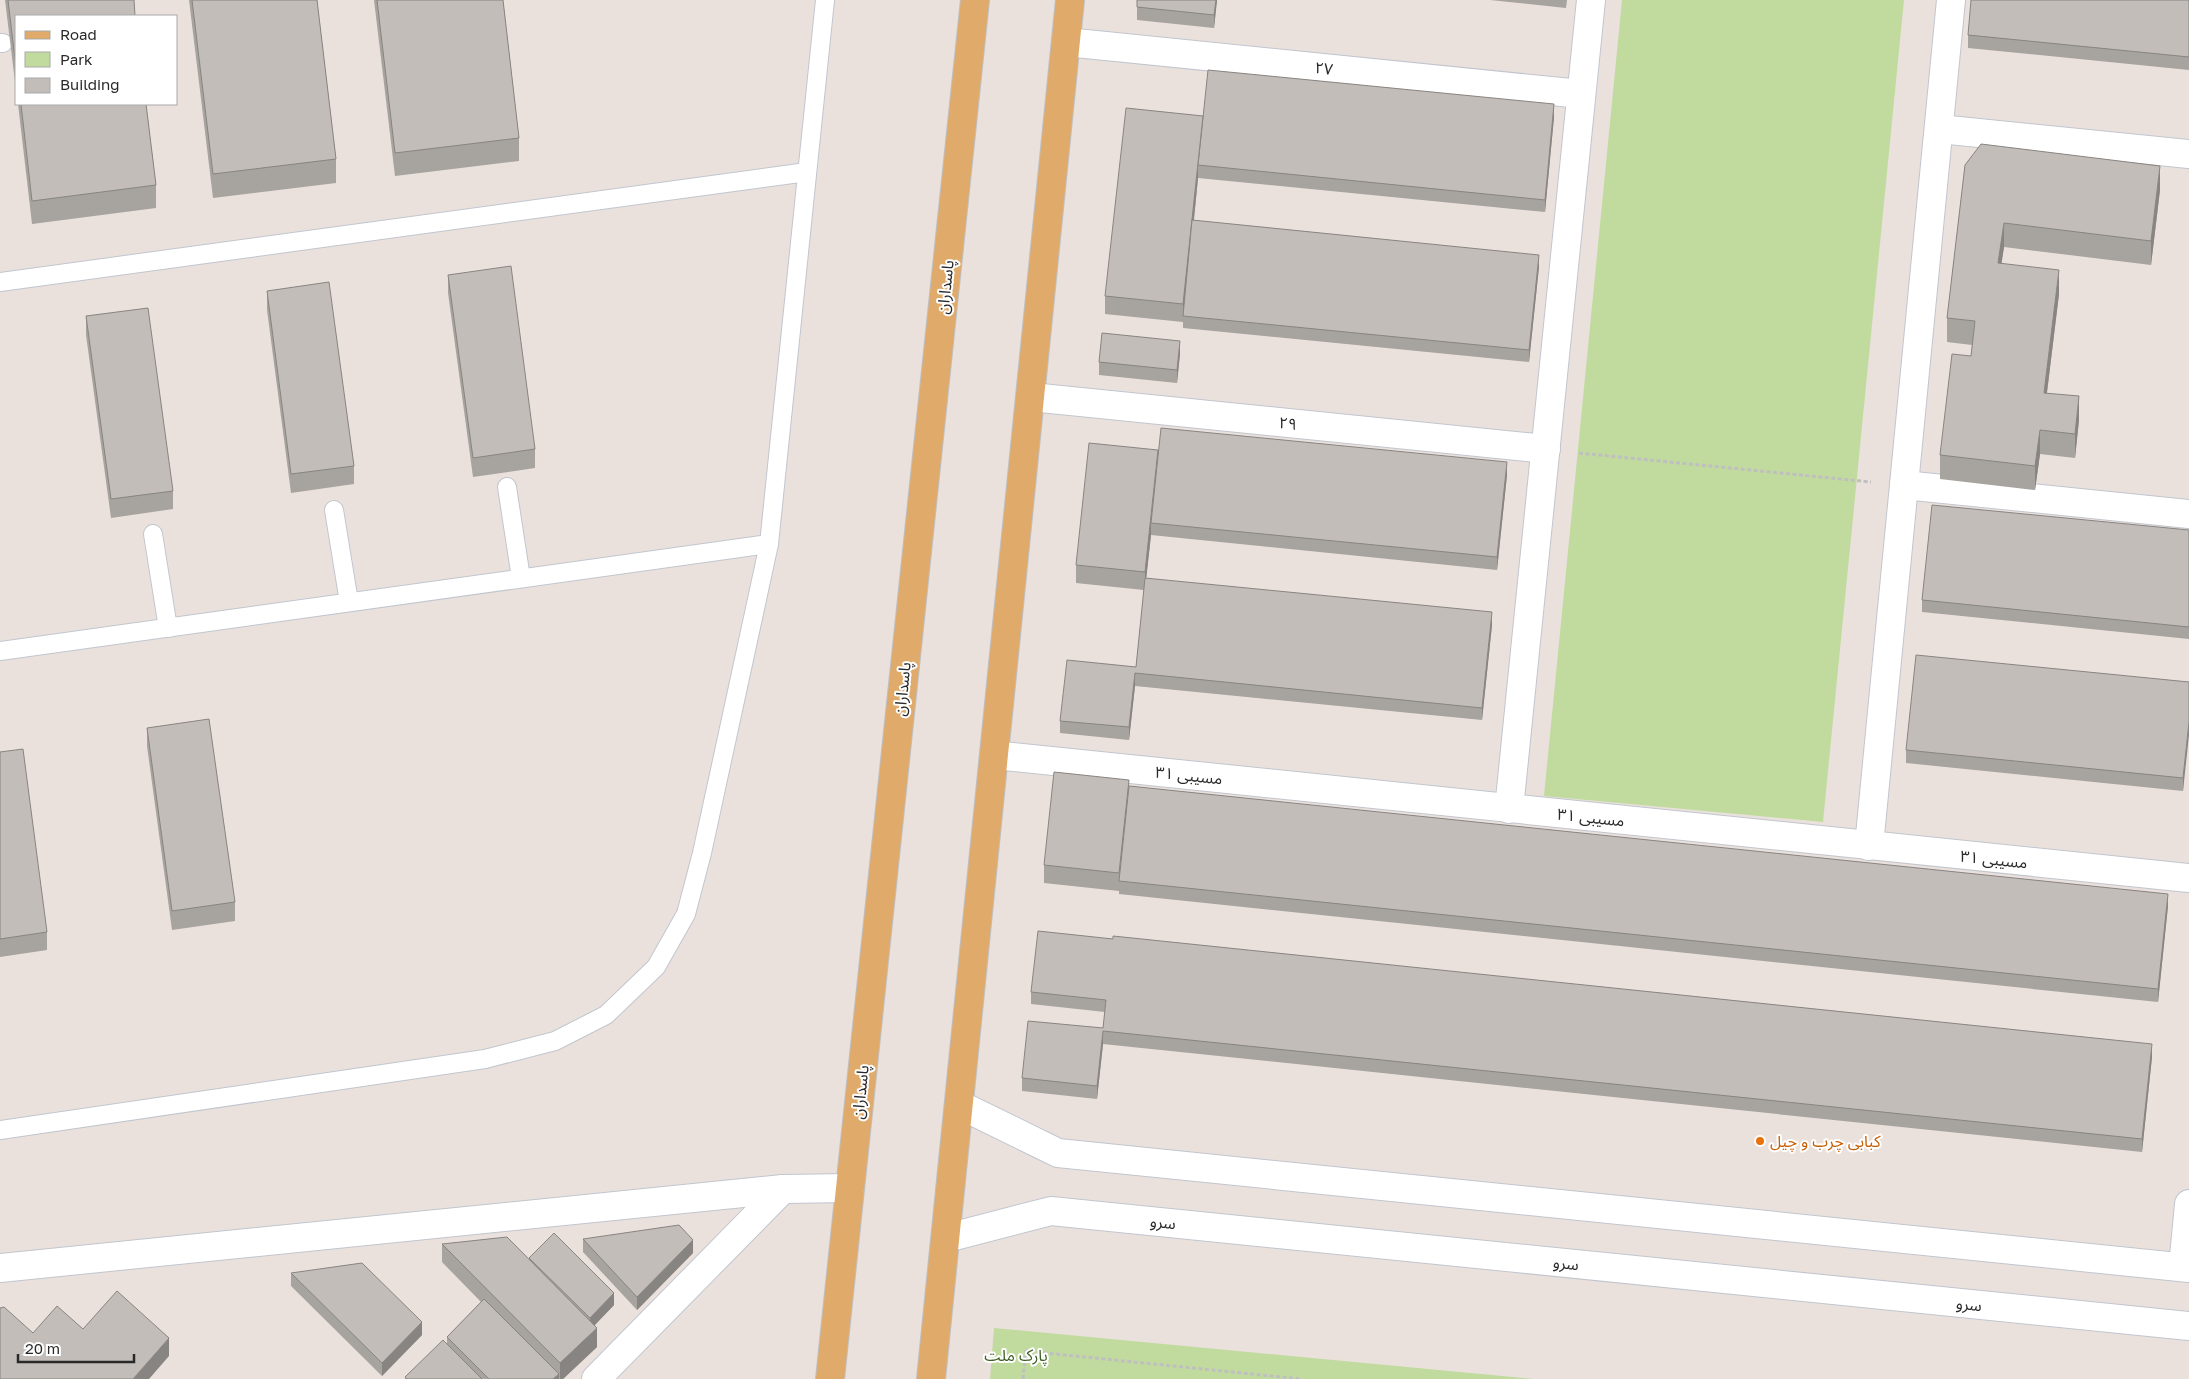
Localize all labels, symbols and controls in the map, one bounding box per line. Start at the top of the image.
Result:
legend [15,15,178,105]
text: Road [60,25,97,43]
text: Park [60,50,93,68]
street label: ۲۷ [1314,57,1334,79]
text: Building [60,75,120,93]
street label: پاسداران [932,259,959,315]
street label: ۲۹ [1278,412,1298,434]
street label: پاسداران [889,661,916,717]
street label: ۳۱ مسیبی [1154,762,1224,788]
street label: ۳۱ مسیبی [1556,804,1626,830]
street label: ۳۱ مسیبی [1959,846,2029,872]
street label: پاسداران [847,1064,874,1120]
place label: کبابی چرب و چیل [1770,1131,1881,1152]
marker: کبابی چرب و چیل [1754,1135,1766,1147]
street label: سرو [1149,1211,1177,1233]
street label: سرو [1552,1252,1580,1274]
street label: سرو [1955,1293,1983,1315]
scale bar [18,1332,134,1364]
text: 20 m [25,1339,60,1357]
park label: پارک ملت [984,1345,1048,1366]

